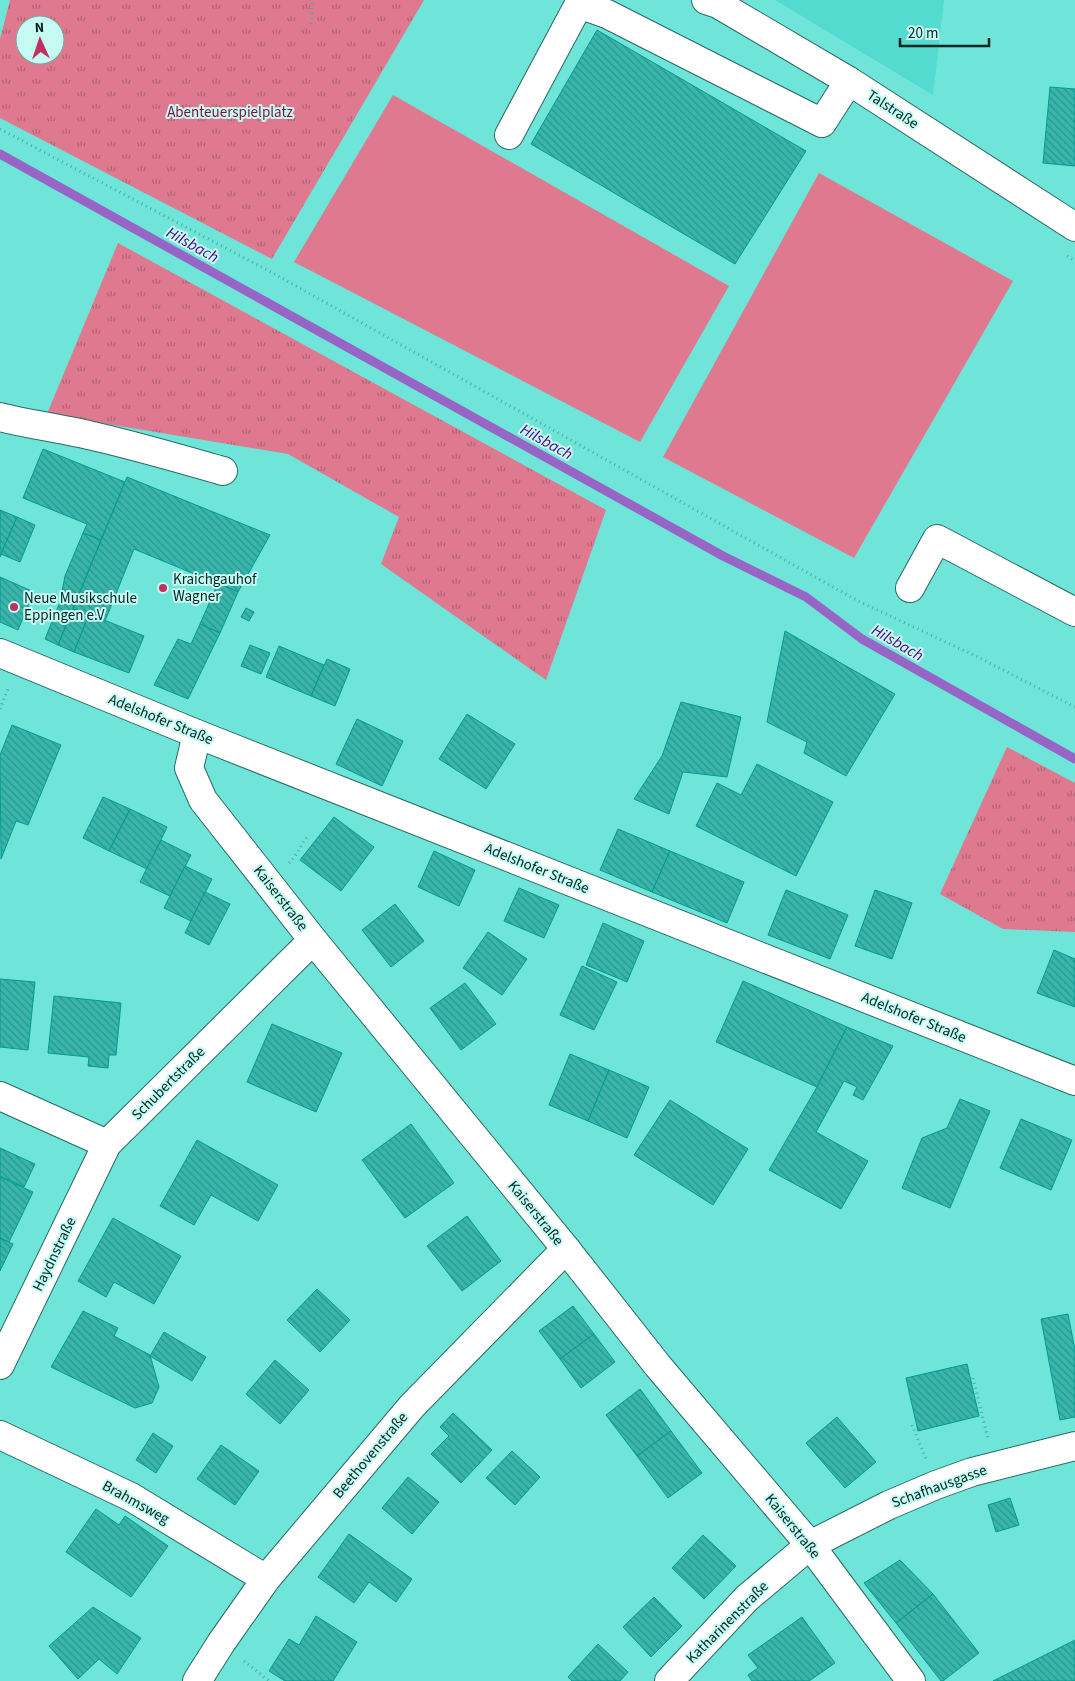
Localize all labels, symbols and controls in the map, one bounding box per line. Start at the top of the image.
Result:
north arrow [15,15,65,65]
scale bar [900,15,989,47]
text: N [34,18,45,38]
text: 20 m [908,23,938,44]
street label: Talstraße [863,85,923,134]
park label: Abenteuerspielplatz [167,102,293,123]
water label: Hilsbach [162,222,223,268]
water label: Hilsbach [516,419,577,465]
place label: Kraichgauhof Wagner [173,569,257,607]
marker: Kraichgauhof Wagner [157,582,169,594]
place label: Neue Musikschule Eppingen e.V [24,588,137,626]
marker: Neue Musikschule Eppingen e.V [8,601,20,613]
water label: Hilsbach [867,619,928,667]
street label: Adelshofer Straße [105,689,216,750]
street label: Adelshofer Straße [481,838,592,899]
street label: Kaiserstraße [248,861,313,936]
street label: Adelshofer Straße [858,987,969,1048]
street label: Schubertstraße [127,1042,210,1125]
street label: Kaiserstraße [503,1176,568,1250]
street label: Haydnstraße [27,1213,82,1295]
street label: Beethovenstraße [328,1408,413,1503]
street label: Schafhausgasse [889,1459,990,1513]
street label: Brahmsweg [98,1475,173,1530]
street label: Kaiserstraße [760,1489,825,1563]
street label: Katharinenstraße [681,1576,773,1668]

